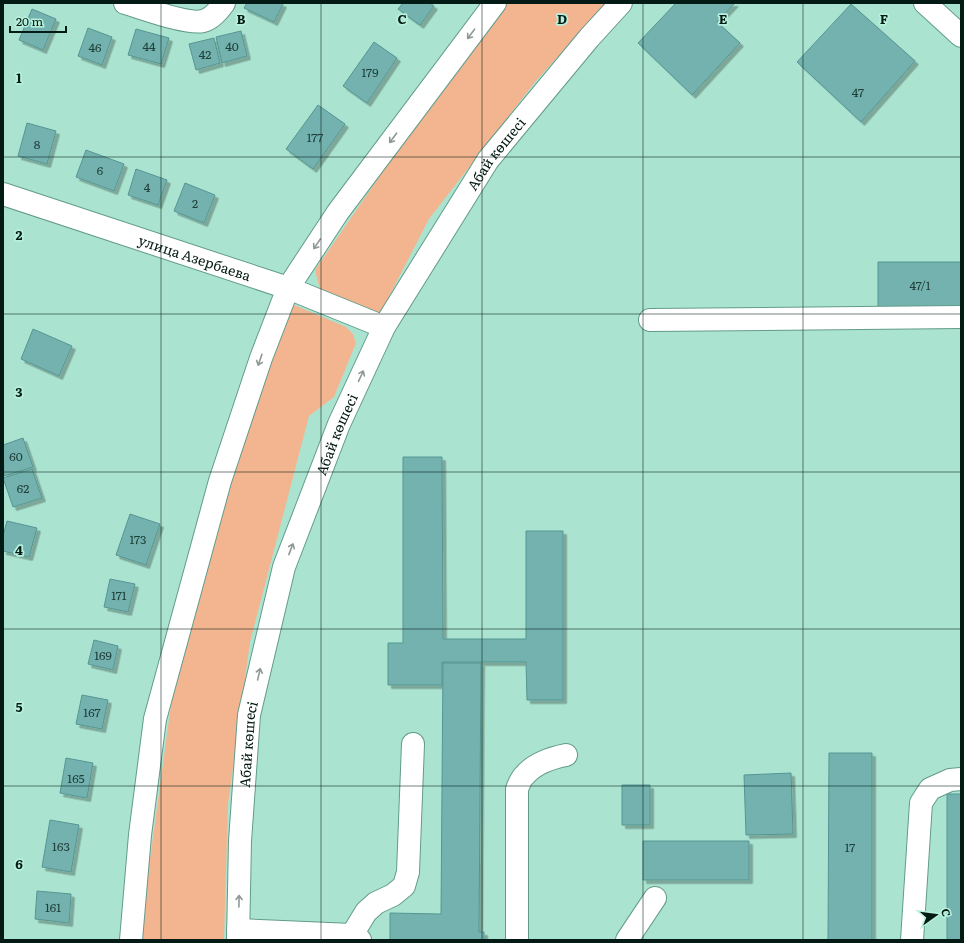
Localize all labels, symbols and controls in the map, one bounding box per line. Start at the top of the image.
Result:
scale bar [10,8,66,34]
text: B [237,9,246,28]
text: C [397,9,407,28]
text: D [557,9,567,28]
text: E [719,9,728,28]
text: F [880,9,888,28]
text: 20 m [16,12,43,30]
one-way arrow [467,29,476,40]
house number: 44 [142,37,156,55]
house number: 40 [225,37,239,55]
house number: 46 [88,38,102,56]
house number: 42 [199,45,211,63]
house number: 179 [362,63,378,81]
text: 1 [16,68,22,87]
house number: 47 [852,83,864,101]
street label: Абай көшесі [462,113,530,194]
house number: 177 [307,128,323,146]
one-way arrow [389,133,398,144]
house number: 8 [34,135,41,153]
house number: 6 [97,161,104,179]
house number: 4 [144,178,151,196]
house number: 2 [192,194,198,212]
text: 2 [16,225,23,244]
street label: улица Азербаева [136,229,254,285]
one-way arrow [313,238,321,249]
house number: 47/1 [909,276,931,294]
one-way arrow [256,353,264,365]
one-way arrow [358,371,365,383]
text: 3 [15,382,23,401]
street label: Абай көшесі [310,390,362,478]
house number: 60 [9,447,23,465]
house number: 62 [17,479,29,497]
house number: 173 [130,530,147,548]
text: 4 [15,540,23,559]
one-way arrow [287,543,295,555]
house number: 171 [111,586,127,604]
house number: 169 [94,646,112,664]
one-way arrow [255,668,263,681]
text: 5 [15,697,23,716]
street label: Абай көшесі [234,699,262,788]
house number: 167 [83,703,101,721]
house number: 165 [67,769,85,787]
house number: 163 [52,837,70,855]
house number: 17 [845,838,855,856]
text: 6 [15,854,23,873]
one-way arrow [235,895,242,908]
north arrow [916,895,956,935]
house number: 161 [45,898,61,916]
text: С [938,907,955,918]

